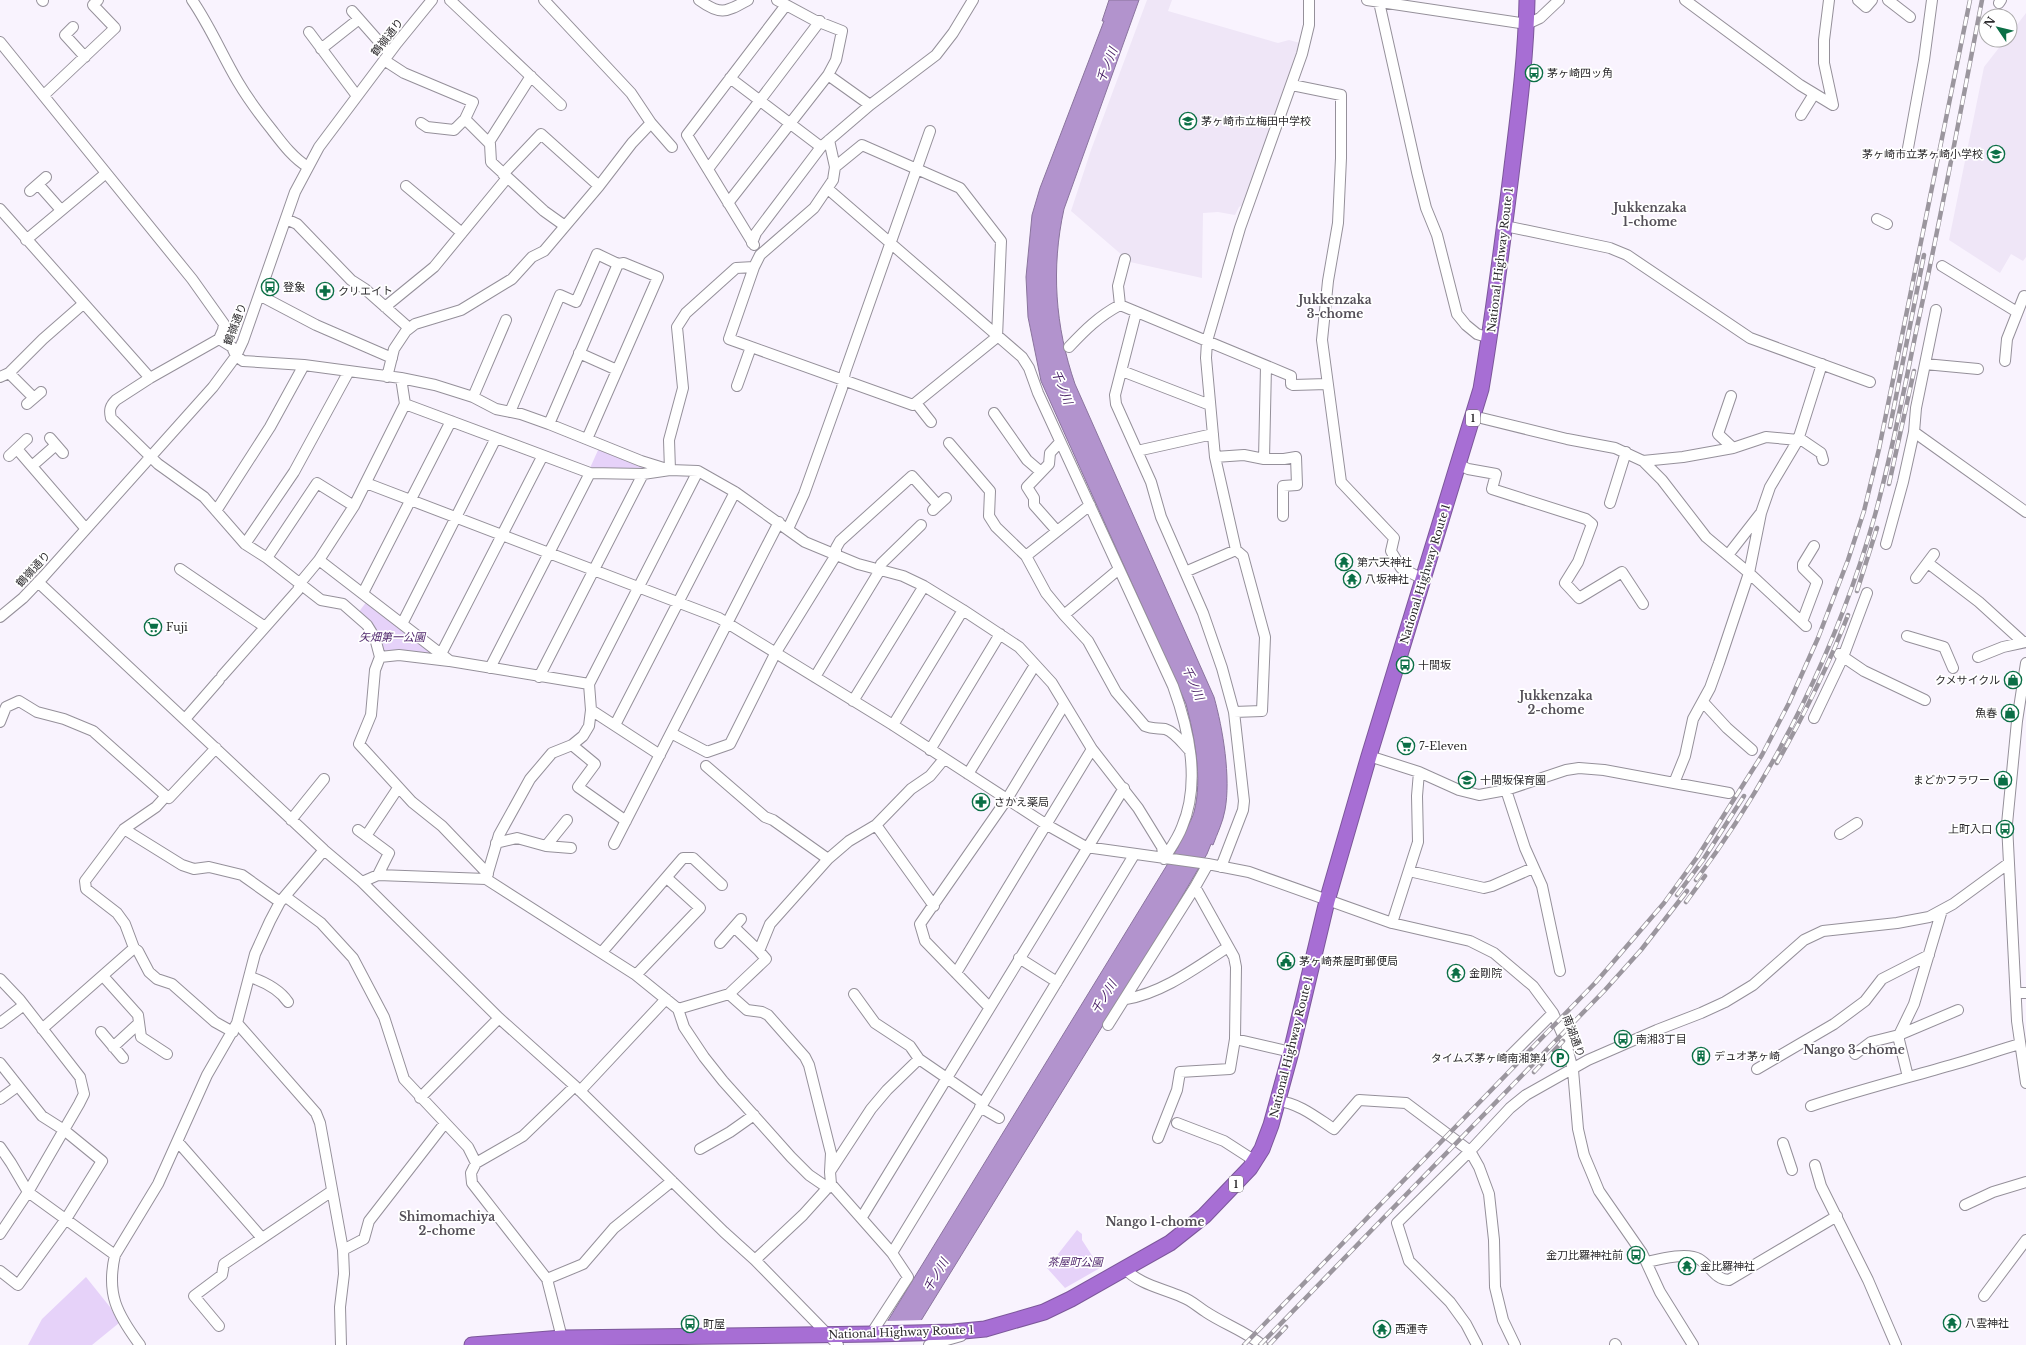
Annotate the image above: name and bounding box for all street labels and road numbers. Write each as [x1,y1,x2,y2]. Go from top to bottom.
street label: 鶴嶺通り [368,15,406,59]
street label: National Highway Route 1 [1484,187,1516,333]
street label: 鶴嶺通り [221,301,249,347]
road number: 1 [1466,410,1480,426]
street label: National Highway Route 1 [1397,502,1453,646]
street label: 鶴嶺通り [13,548,53,590]
street label: National Highway Route 1 [1267,975,1315,1119]
street label: 南湖通り [1560,1013,1588,1059]
road number: 1 [1229,1176,1243,1192]
street label: National Highway Route 1 [828,1322,974,1342]

